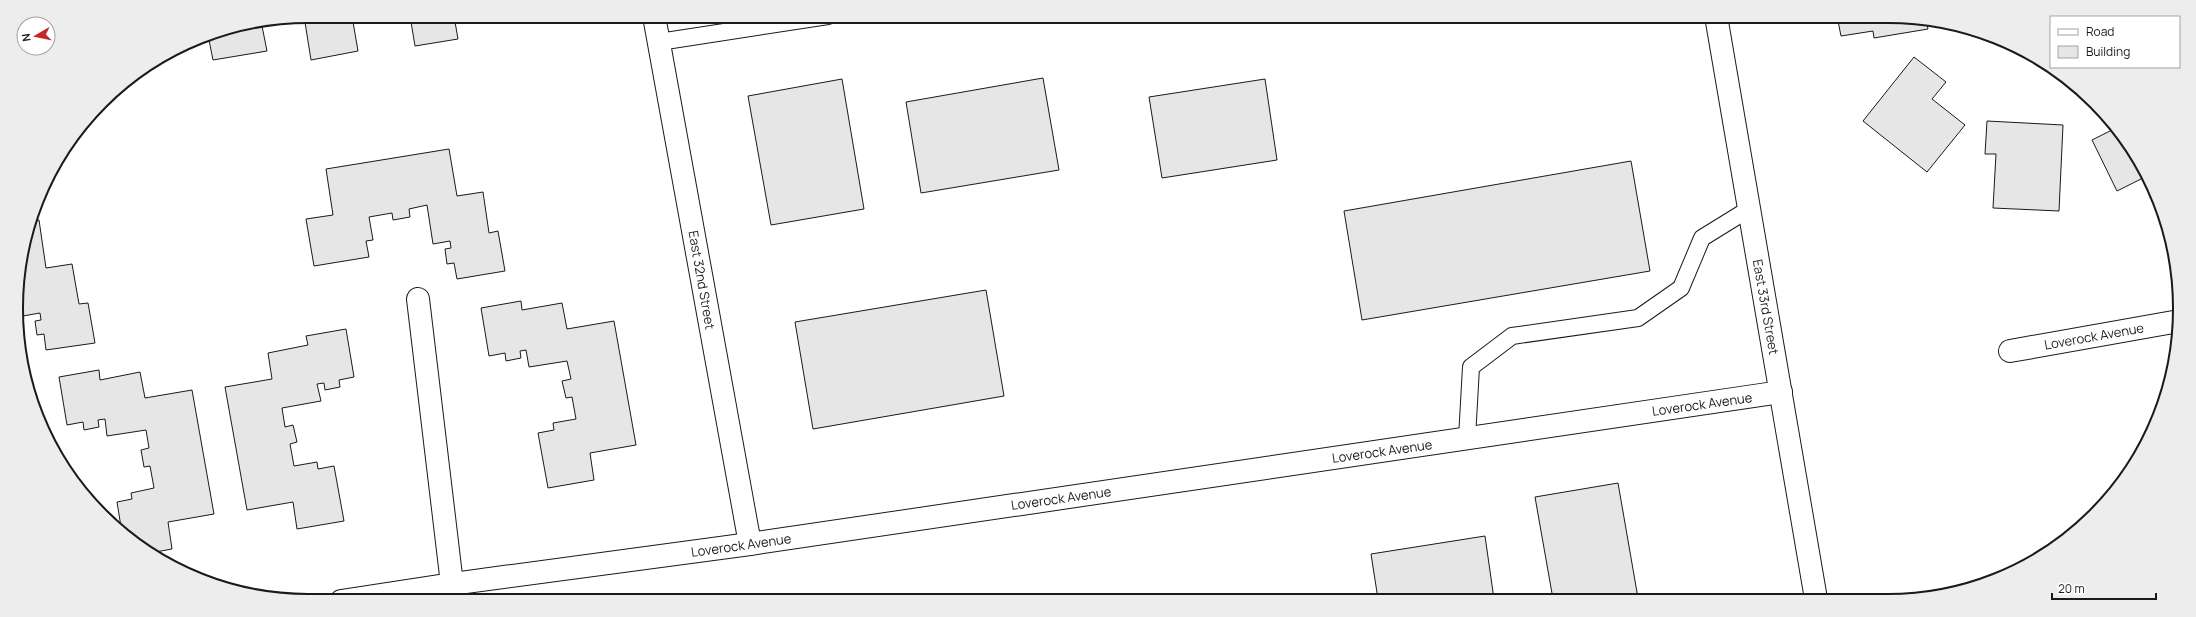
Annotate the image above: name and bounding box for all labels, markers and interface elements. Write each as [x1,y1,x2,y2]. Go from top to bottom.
north arrow [16,16,56,56]
legend [2050,16,2180,68]
text: Road [2086,23,2114,40]
text: N [18,32,34,43]
text: Building [2086,43,2130,60]
street label: East 32nd Street [684,229,720,331]
street label: East 33rd Street [1749,258,1783,356]
street label: Loverock Avenue [2043,318,2146,354]
street label: Loverock Avenue [1651,388,1754,420]
street label: Loverock Avenue [1331,435,1434,467]
street label: Loverock Avenue [1010,482,1113,514]
street label: Loverock Avenue [690,529,793,561]
scale bar [2052,575,2156,601]
text: 20 m [2058,580,2085,597]

